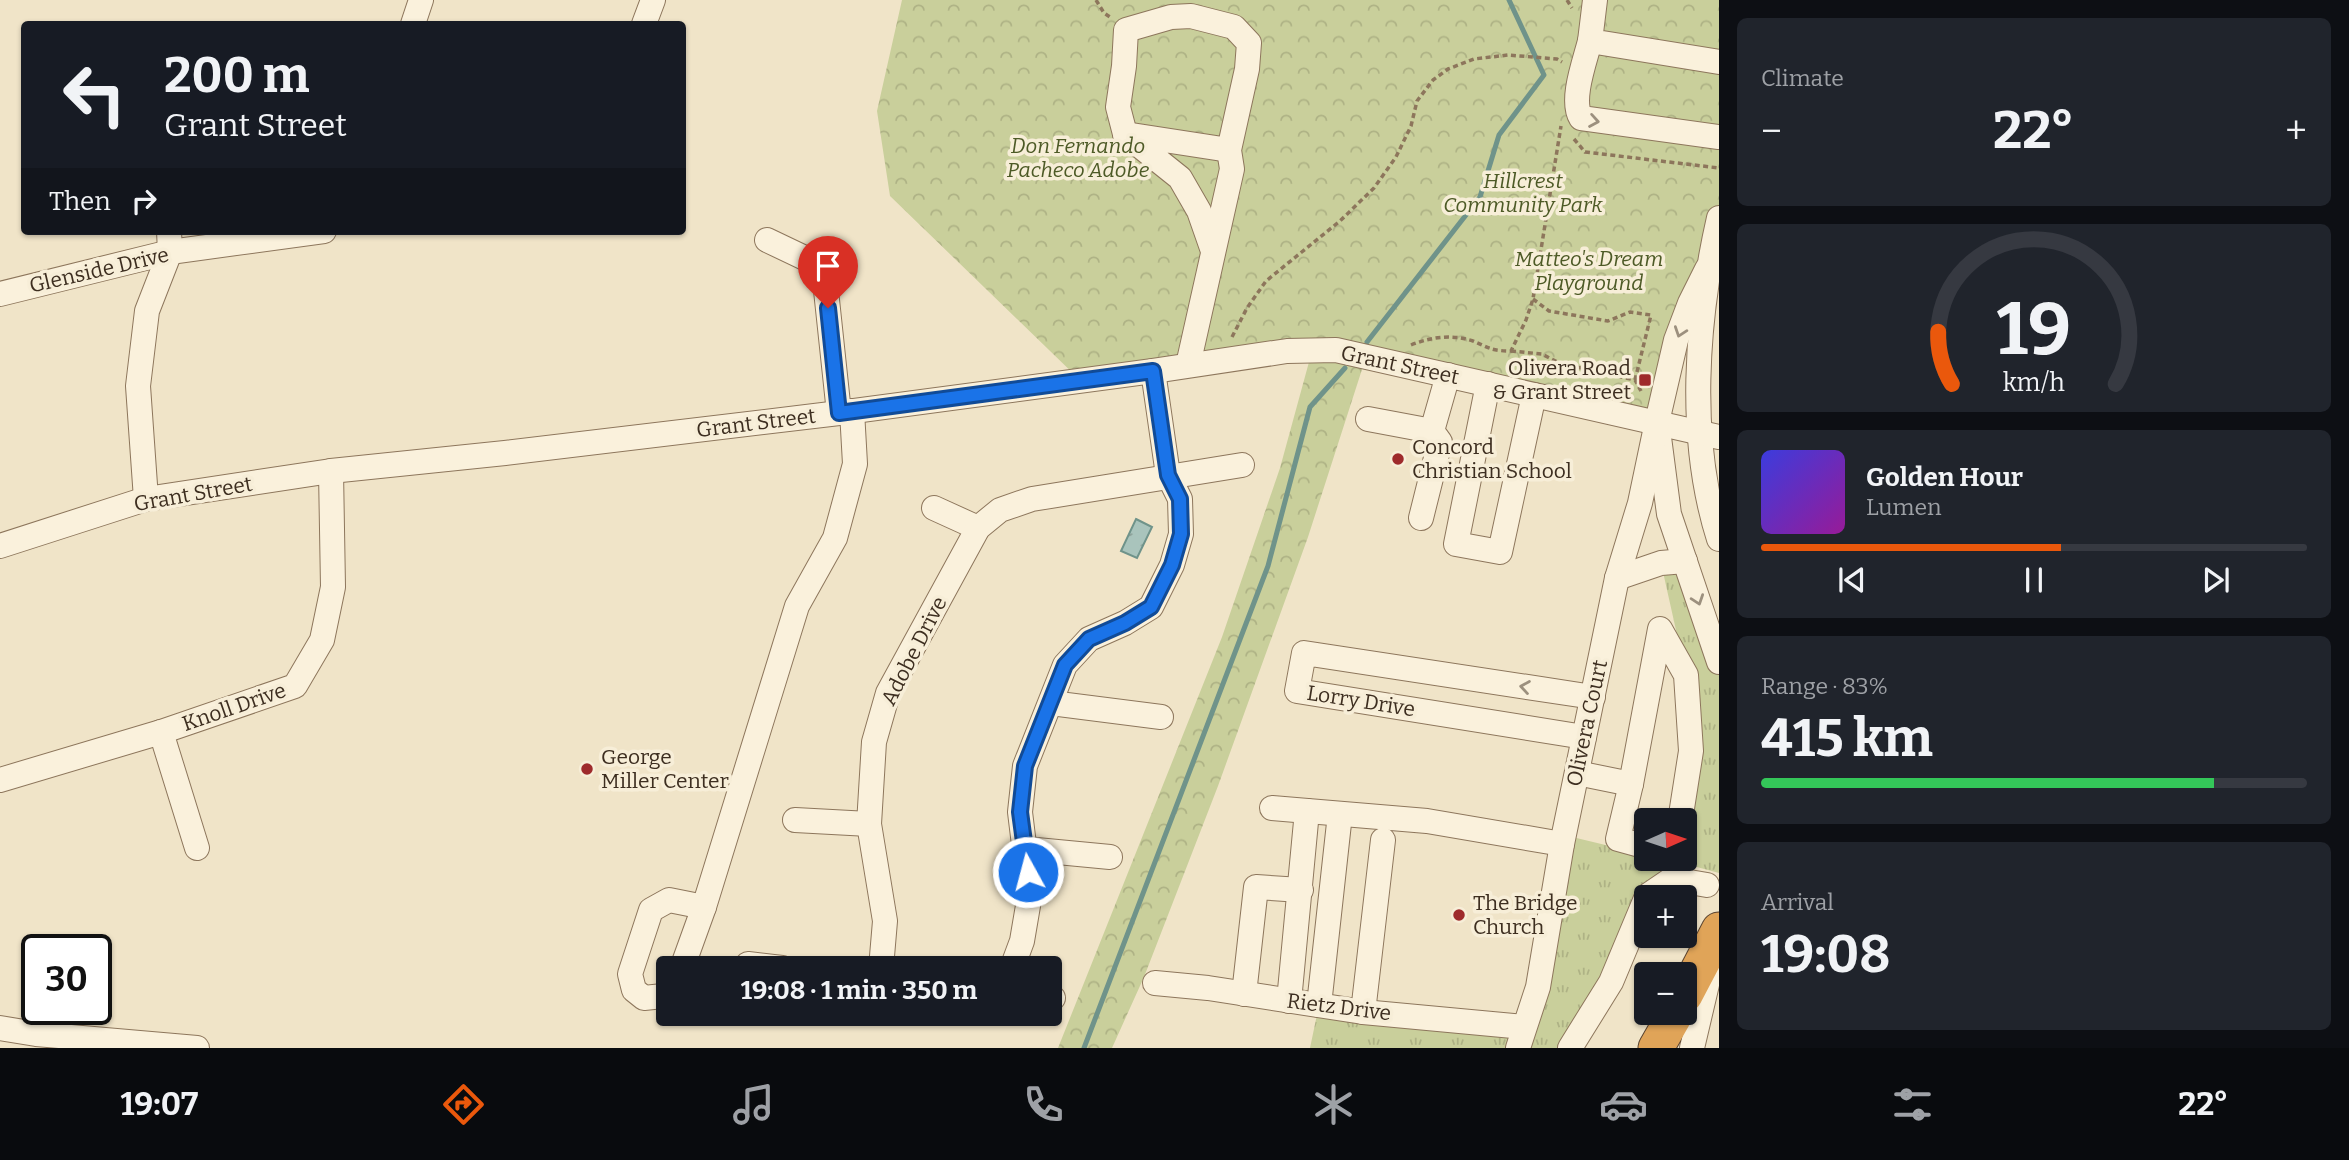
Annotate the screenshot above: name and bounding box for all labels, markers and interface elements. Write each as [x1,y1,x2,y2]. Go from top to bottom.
text: 200 m [164,46,309,105]
icon: left [49,49,140,140]
text: Climate [1761,64,1844,92]
text: 22° [1993,99,2074,162]
text: Grant Street [164,106,347,144]
text: − [1761,108,1782,154]
text: + [2285,108,2307,154]
one-way arrow [1588,113,1600,128]
park label: Don Fernando Pacheco Adobe [1007,133,1150,183]
park label: Hillcrest Community Park [1443,168,1603,218]
icon: right [125,182,163,220]
text: Then [49,186,111,217]
pin [798,236,858,308]
street label: Glenside Drive [27,241,171,299]
park label: Matteo's Dream Playground [1515,246,1663,296]
icon: arrive [809,247,847,285]
text: 19 [1997,286,2071,373]
one-way arrow [1674,325,1688,337]
street label: Grant Street [1339,340,1462,390]
place label: Olivera Road & Grant Street [1492,355,1631,405]
text: km/h [2003,368,2065,398]
marker: Olivera Road & Grant Street [1637,372,1653,388]
street label: Grant Street [695,403,818,443]
place label: Concord Christian School [1412,434,1572,484]
marker: Concord Christian School [1390,451,1406,467]
text: Golden Hour [1866,462,2023,493]
street label: Grant Street [132,471,255,517]
text: Lumen [1866,493,1942,521]
icon: previous [1833,561,1871,599]
icon: pause [2015,561,2053,599]
icon: next [2197,561,2235,599]
street label: Adobe Drive [875,592,953,710]
one-way arrow [1690,593,1704,605]
street label: Olivera Court [1561,657,1613,789]
text: Range · 83% [1761,672,1888,700]
street label: Knoll Drive [179,677,289,737]
street label: Lorry Drive [1305,680,1417,722]
one-way arrow [1519,680,1531,695]
text: 415 km [1761,707,1933,770]
place label: George Miller Center [601,744,729,794]
marker: George Miller Center [579,761,595,777]
north arrow [1634,808,1698,872]
map controls [1634,808,1697,1025]
position arrow [991,835,1065,909]
button: + [1634,885,1697,948]
text: Arrival [1761,888,1834,916]
place label: The Bridge Church [1473,890,1578,940]
marker: The Bridge Church [1451,907,1467,923]
text: 19:08 [1761,923,1891,986]
speed limit sign: 30 [21,934,112,1025]
button: − [1634,962,1697,1025]
text: 19:08 · 1 min · 350 m [741,975,977,1006]
street label: Rietz Drive [1285,988,1393,1026]
icon: directions [439,1080,488,1129]
icon: music [729,1080,778,1129]
icon: phone [1019,1080,1068,1129]
icon: climate [1309,1080,1358,1129]
icon: car [1599,1080,1648,1129]
icon: filters [1888,1080,1937,1129]
text: 19:07 [120,1085,198,1123]
text: 22° [2178,1085,2228,1123]

